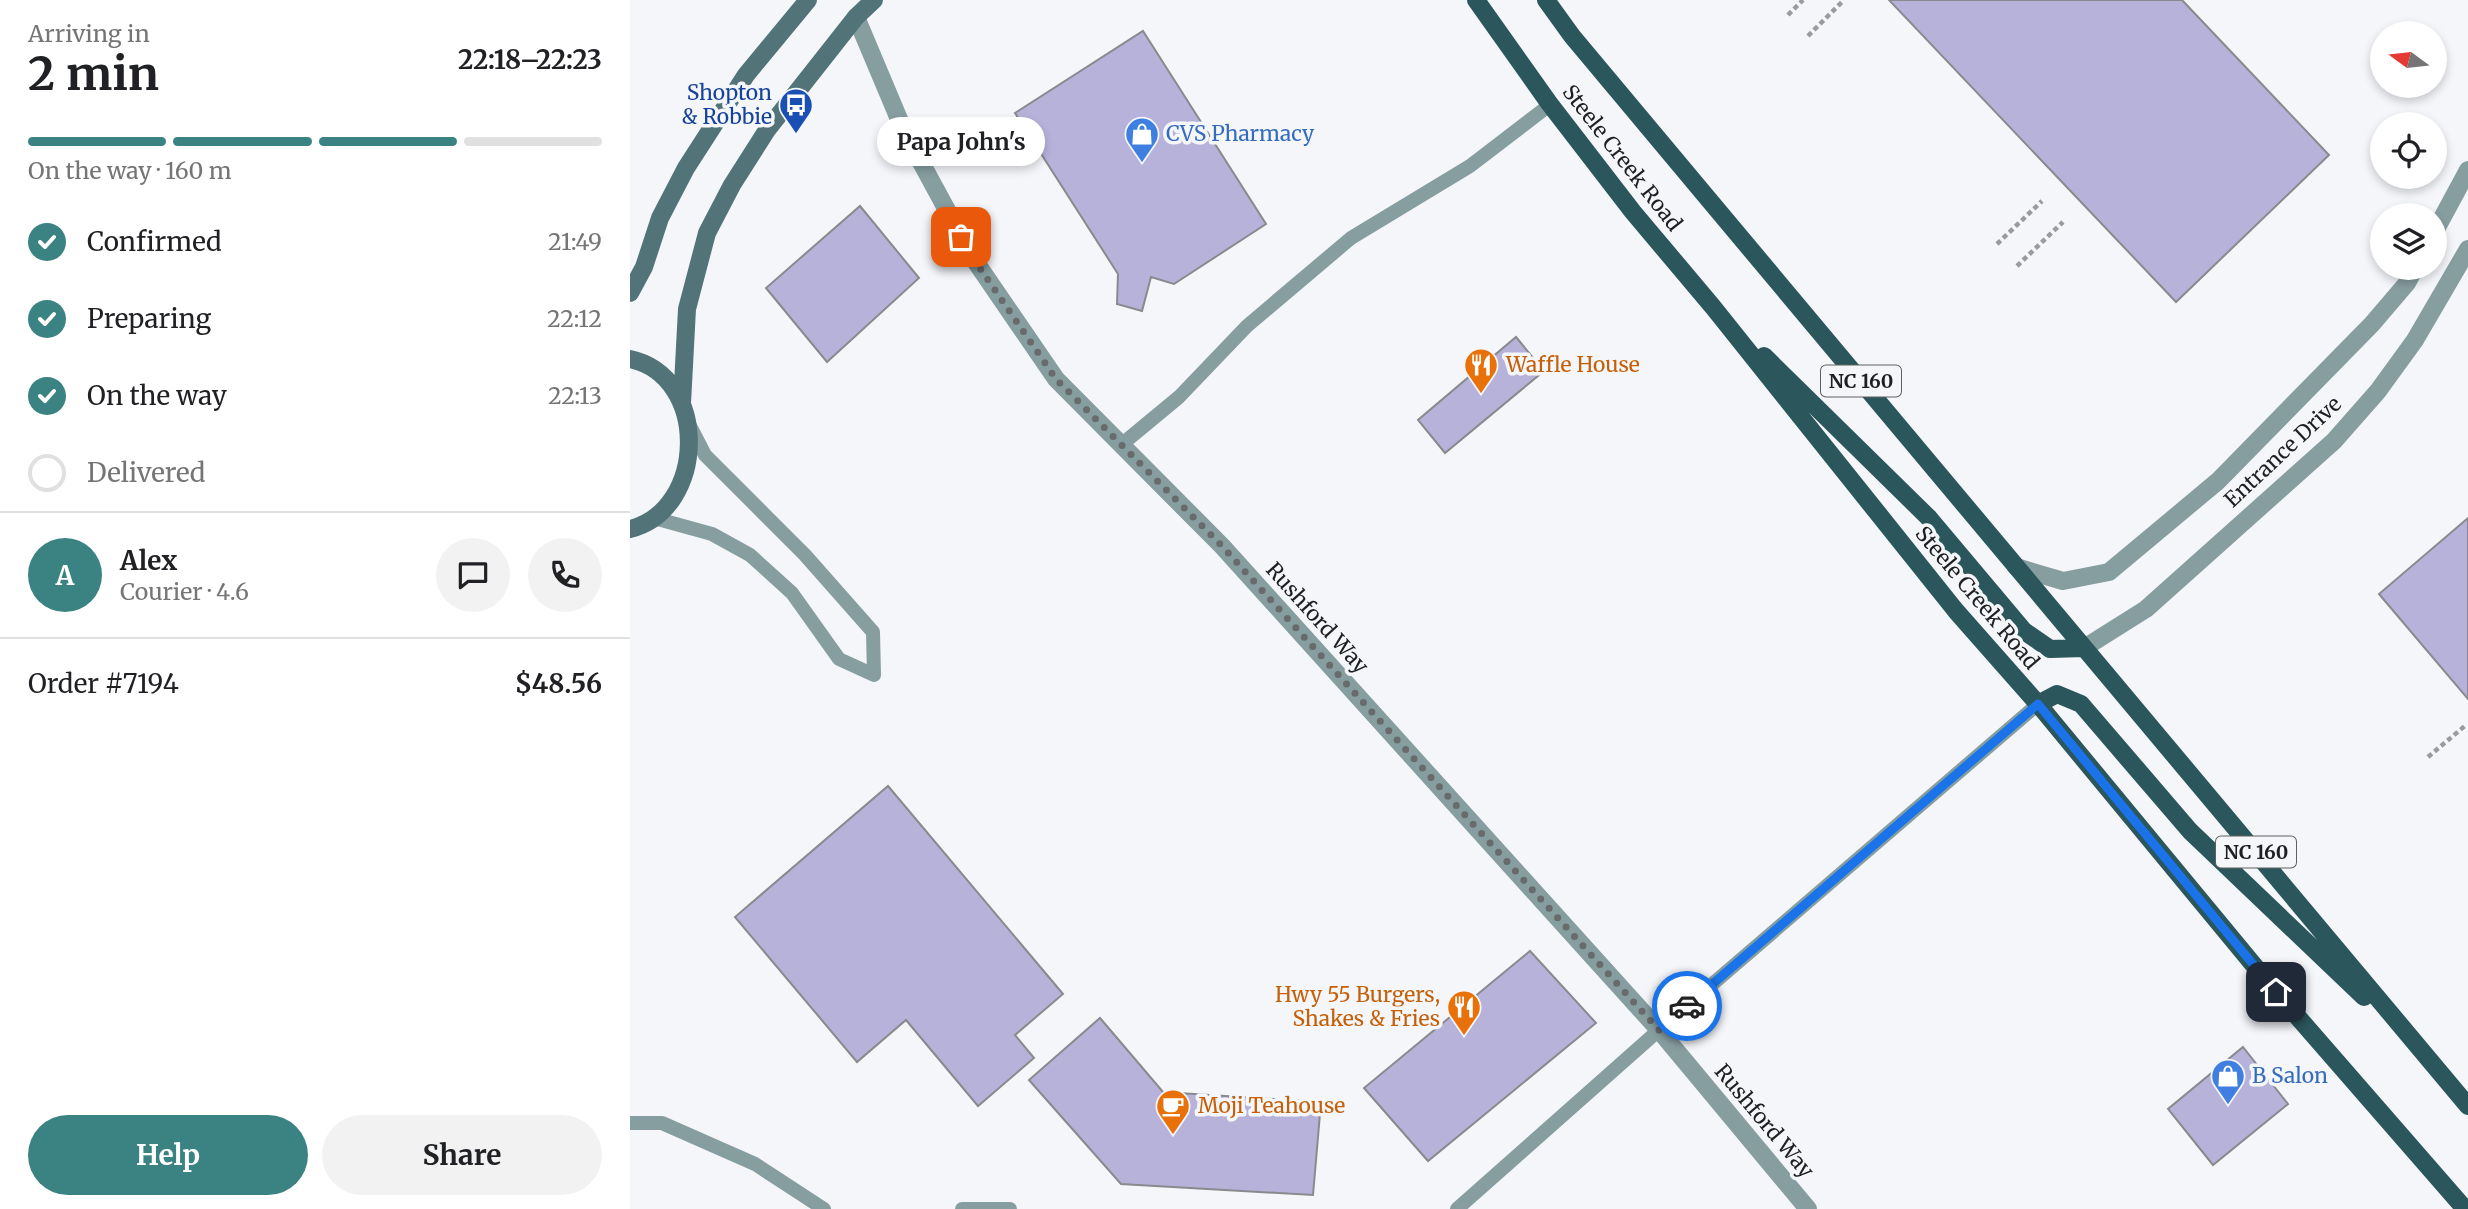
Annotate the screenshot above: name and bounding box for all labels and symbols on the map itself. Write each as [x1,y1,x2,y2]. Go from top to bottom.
north arrow [2370,21,2446,98]
place label: Shopton & Robbie [682,79,772,130]
street label: Steele Creek Road [1557,79,1688,237]
bus stop icon: Shopton & Robbie [777,86,815,135]
shop icon: CVS Pharmacy [1123,115,1161,164]
callout: Papa John's [877,118,1045,167]
place label: CVS Pharmacy [1166,120,1315,147]
pin [931,207,991,267]
restaurant icon: Waffle House [1462,346,1500,395]
place label: Waffle House [1505,351,1640,378]
road number: NC 160 [1821,366,1901,396]
street label: Entrance Drive [2218,390,2347,513]
street label: Steele Creek Road [1910,521,2045,675]
street label: Rushford Way [1260,556,1375,680]
road number: NC 160 [2216,836,2296,867]
pin [2246,962,2306,1022]
courier [1652,971,1722,1041]
place label: Hwy 55 Burgers, Shakes & Fries [1275,981,1440,1032]
restaurant icon: Hwy 55 Burgers, Shakes & Fries [1445,988,1483,1037]
shop icon: B Salon [2209,1057,2247,1106]
street label: Rushford Way [1709,1058,1820,1184]
place label: B Salon [2252,1062,2328,1089]
cafe icon: Moji Teahouse [1154,1087,1192,1136]
place label: Moji Teahouse [1198,1092,1345,1119]

